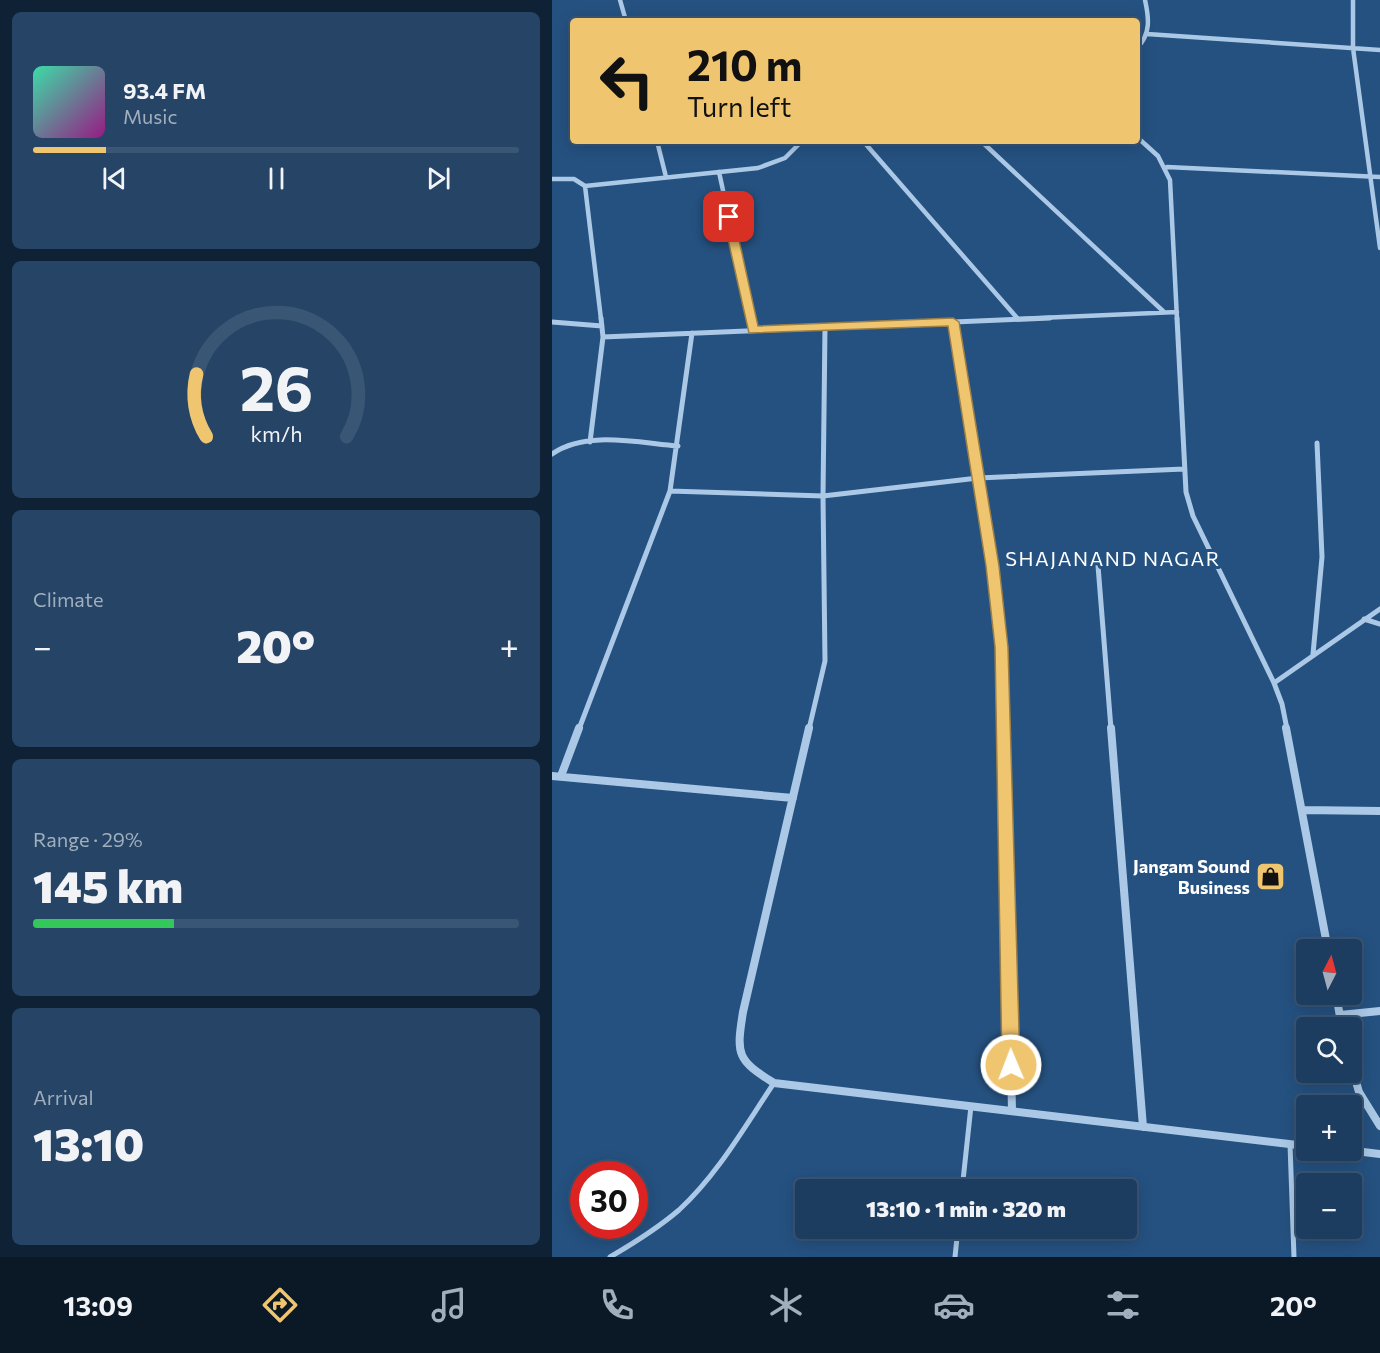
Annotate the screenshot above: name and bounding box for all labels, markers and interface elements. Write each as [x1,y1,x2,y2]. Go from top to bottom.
text: 210 m [687,38,802,90]
icon: left [588,42,666,120]
text: 93.4 FM [123,77,206,104]
text: Turn left [687,90,791,123]
text: Music [123,104,177,128]
icon: previous [98,162,131,195]
icon: pause [260,162,293,195]
icon: next [422,162,455,195]
pin [703,191,754,242]
icon: arrive [712,200,745,233]
text: 26 [239,348,313,424]
text: km/h [250,420,302,446]
district label: SHAJANAND NAGAR [1005,546,1221,570]
text: Climate [33,587,103,611]
text: 20° [236,617,315,672]
text: − [33,625,52,666]
text: + [500,625,519,666]
text: Range · 29% [33,827,143,851]
place label: Jangam Sound Business [1133,855,1250,898]
text: 145 km [33,857,183,912]
shop icon: Jangam Sound Business [1255,860,1287,892]
north arrow [1296,939,1362,1005]
map controls [1296,939,1362,1239]
button: search [1296,1017,1362,1083]
position arrow [979,1033,1043,1097]
text: Arrival [33,1085,94,1109]
button: + [1296,1095,1362,1161]
text: 13:10 [33,1115,144,1170]
speed limit sign: 30 [570,1161,648,1239]
button: − [1296,1173,1362,1239]
text: 13:10 · 1 min · 320 m [866,1195,1066,1222]
icon: directions [259,1284,301,1326]
icon: music [428,1284,470,1326]
icon: phone [596,1284,638,1326]
icon: climate [765,1284,807,1326]
icon: car [933,1284,975,1326]
icon: filters [1102,1284,1144,1326]
text: 13:09 [63,1289,133,1322]
text: 20° [1270,1289,1317,1322]

